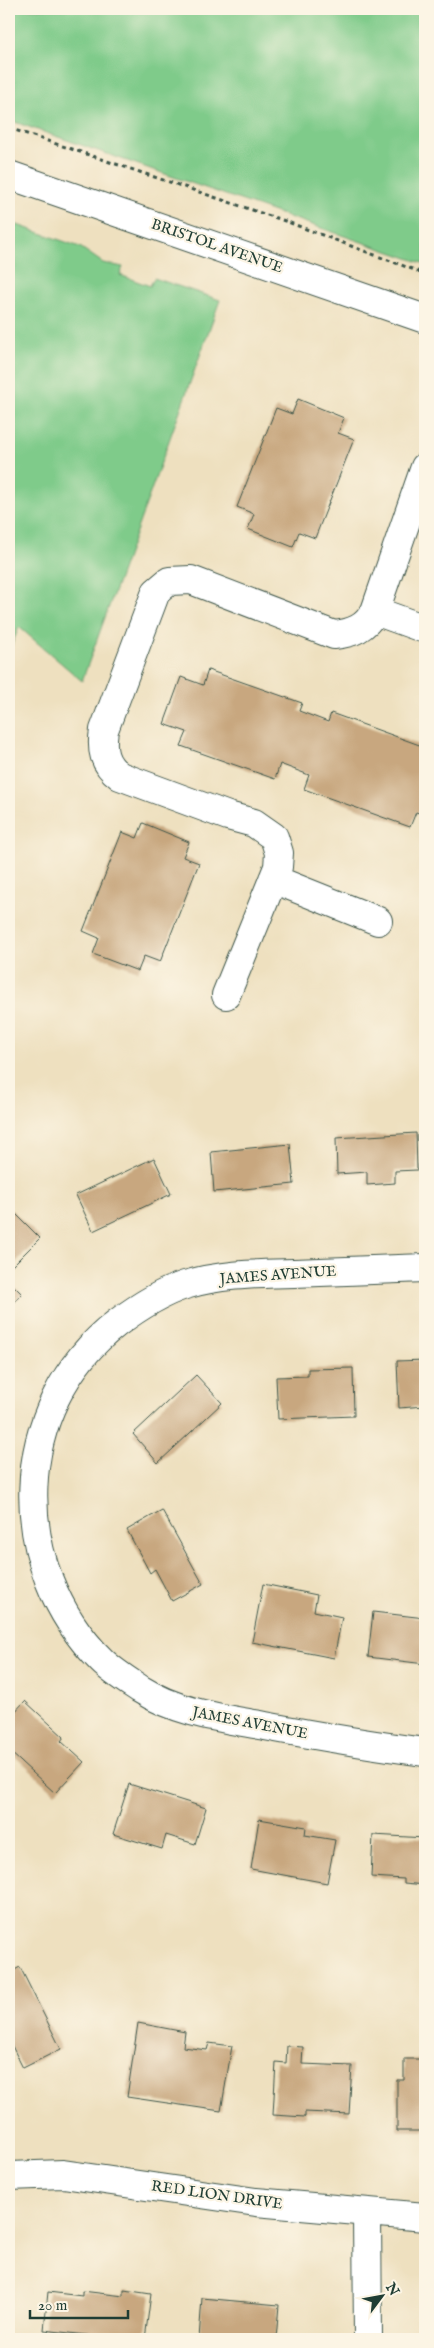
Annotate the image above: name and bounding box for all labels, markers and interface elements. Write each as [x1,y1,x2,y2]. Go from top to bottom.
street label: BRISTOL AVENUE [149,215,285,277]
street label: JAMES AVENUE [217,1261,337,1289]
street label: JAMES AVENUE [189,1702,309,1743]
street label: RED LION DRIVE [150,2176,284,2214]
north arrow [356,2270,406,2320]
text: N [381,2279,403,2300]
scale bar [30,2288,128,2320]
text: 20 m [38,2296,68,2315]

